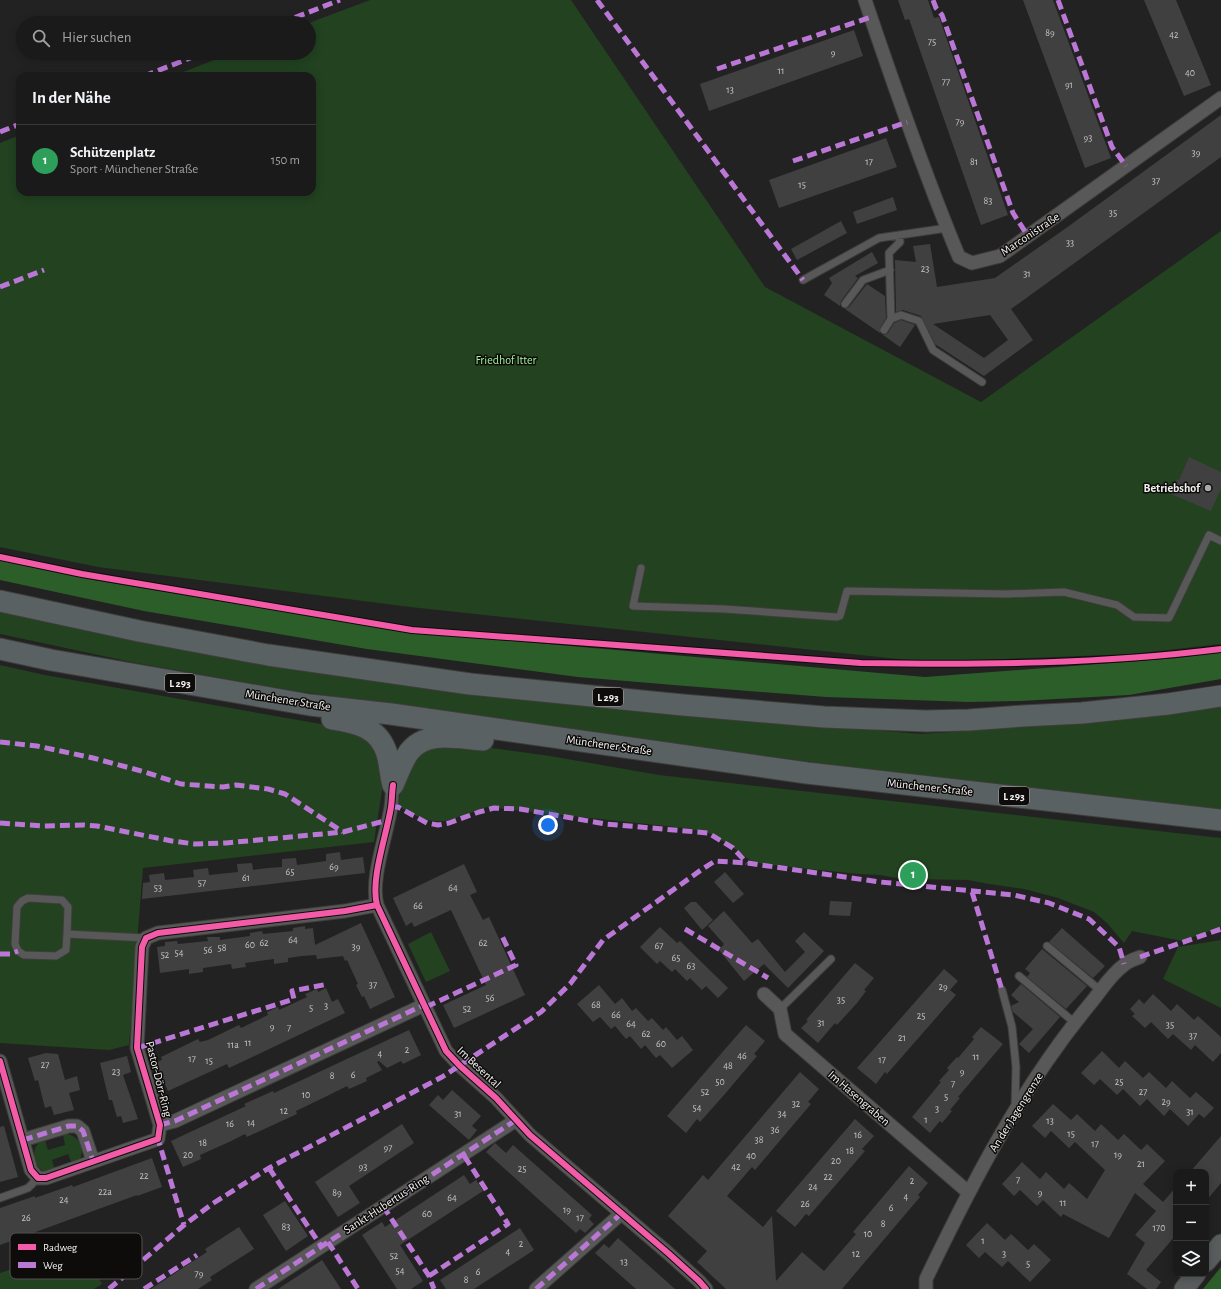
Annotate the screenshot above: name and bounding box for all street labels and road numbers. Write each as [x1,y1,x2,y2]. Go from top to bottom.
street label: Marconistraße [999,210,1061,258]
road number: L 293 [165,674,195,692]
street label: Münchener Straße [244,687,332,713]
road number: L 293 [593,688,623,706]
street label: Münchener Straße [565,733,653,757]
street label: Münchener Straße [886,777,974,797]
road number: L 293 [999,787,1029,805]
street label: Pastor-Dörr-Ring [144,1040,174,1118]
street label: Im Besental [455,1044,503,1090]
street label: Im Hasengraben [826,1068,892,1128]
street label: An der Jagengrenze [987,1070,1045,1154]
street label: Sankt-Hubertus-Ring [341,1172,431,1236]

